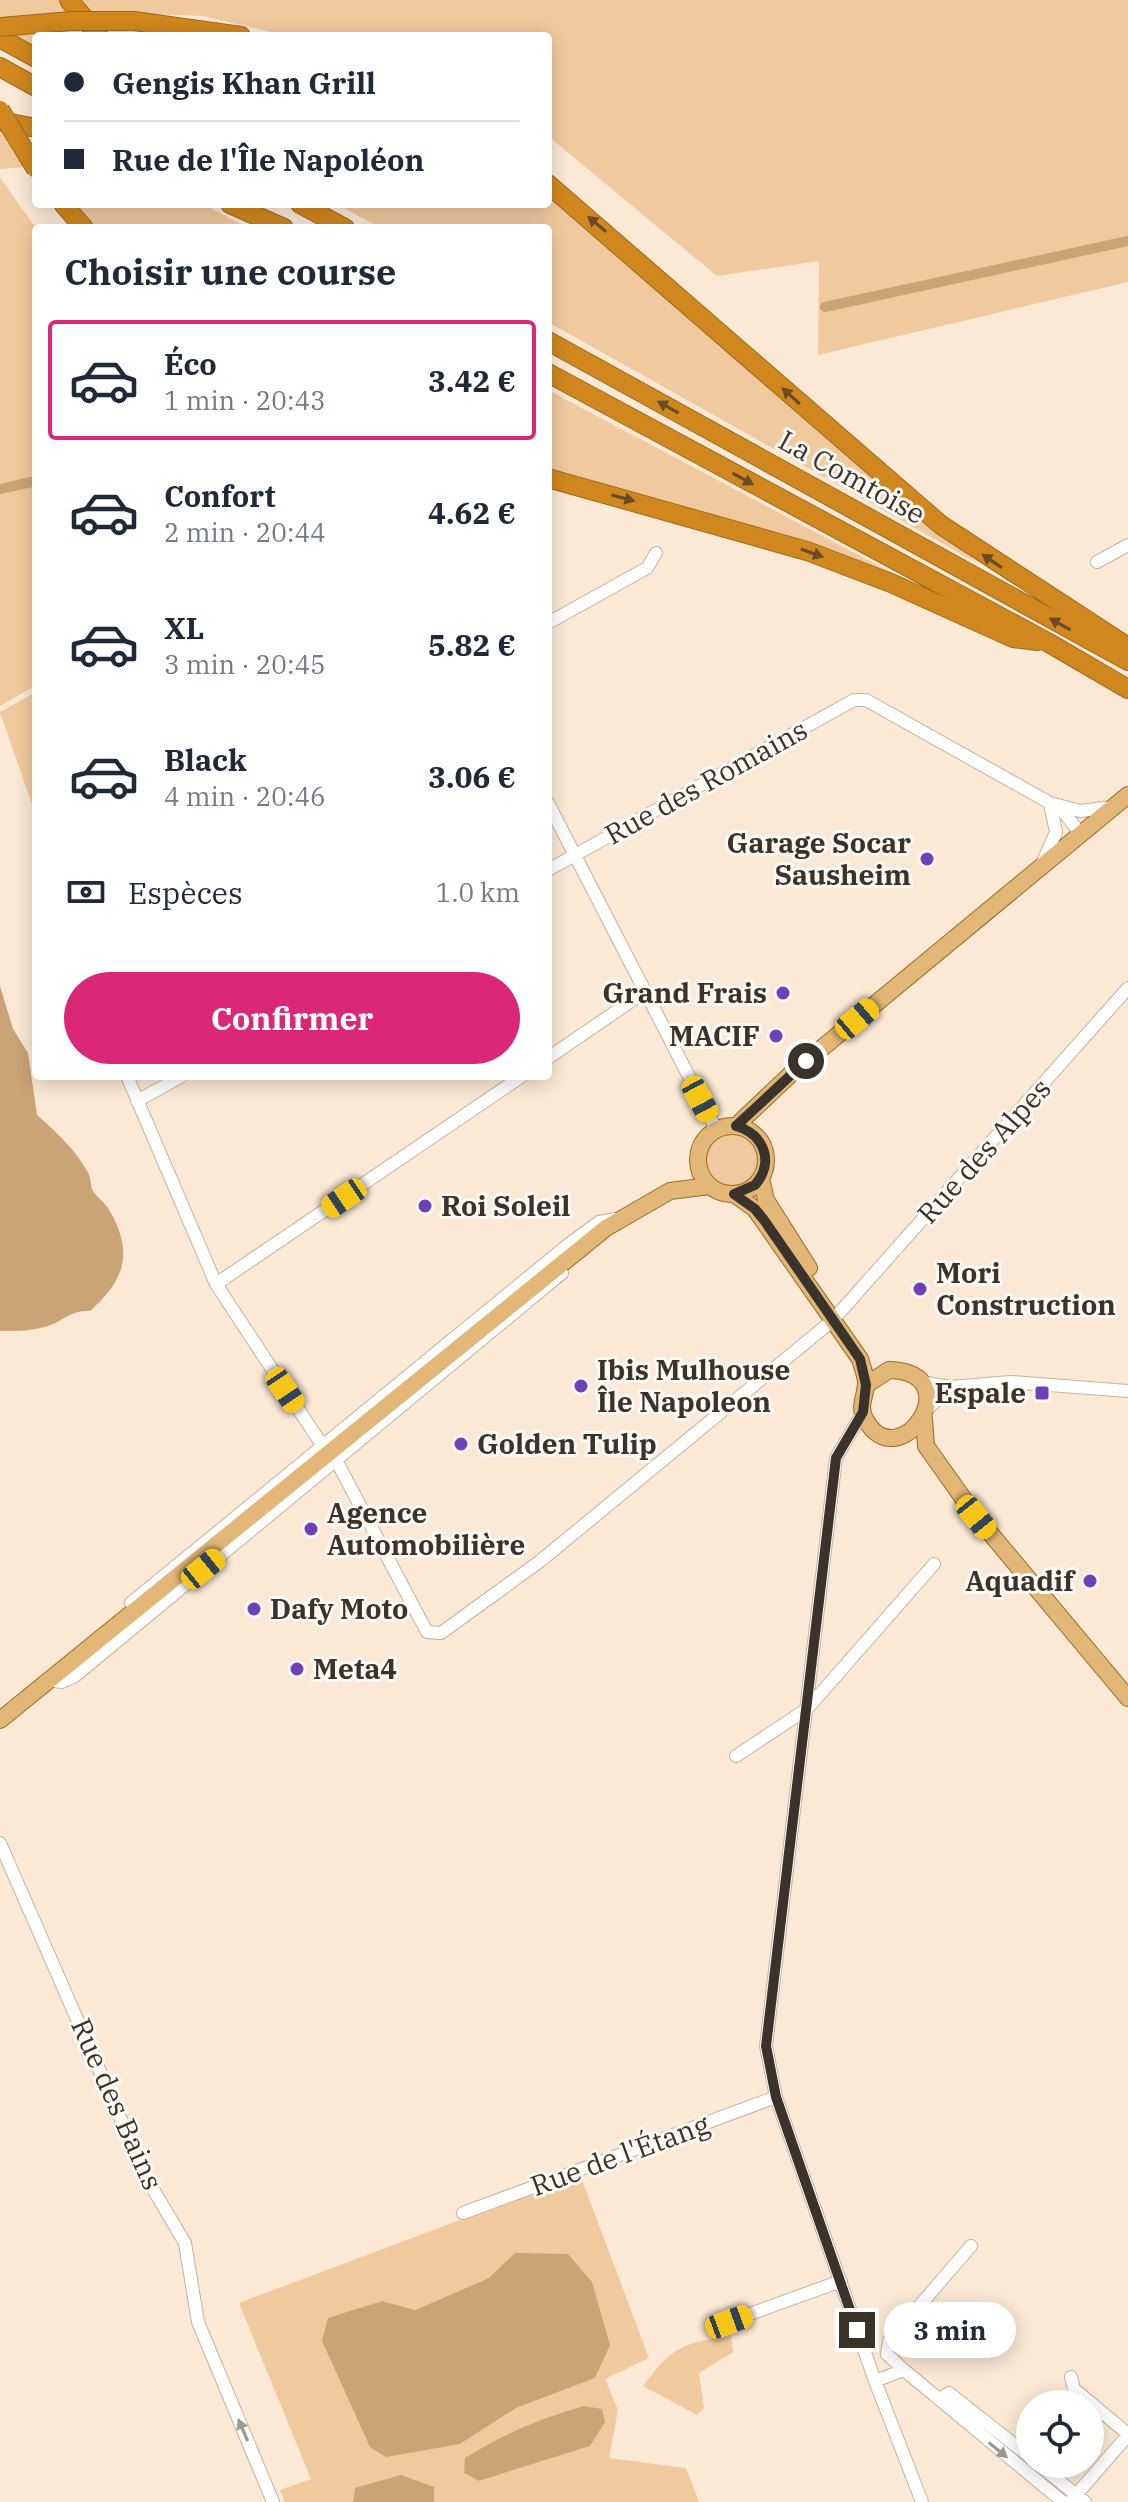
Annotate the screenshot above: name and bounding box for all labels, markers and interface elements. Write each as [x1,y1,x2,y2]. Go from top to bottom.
text: Gengis Khan Grill [112,63,376,102]
text: Rue de l'Île Napoléon [112,140,424,179]
one-way arrow [587,216,607,233]
text: Choisir une course [64,248,396,295]
icon: car [68,344,140,416]
text: Éco [164,344,217,383]
text: 3.42 € [428,361,516,400]
text: 1 min · 20:43 [164,383,326,417]
one-way arrow [782,388,801,406]
one-way arrow [657,400,679,414]
street label: La Comtoise [772,421,932,532]
one-way arrow [732,472,754,486]
icon: car [68,476,140,548]
text: Confort [164,476,276,515]
one-way arrow [611,492,636,504]
text: 4.62 € [428,493,516,532]
text: 2 min · 20:44 [164,515,326,549]
one-way arrow [800,547,824,560]
one-way arrow [982,554,1003,569]
icon: car [68,608,140,680]
text: XL [164,608,204,647]
one-way arrow [1048,617,1071,631]
text: 5.82 € [428,625,516,664]
text: 3 min · 20:45 [164,647,326,681]
street label: Rue des Romains [598,711,814,853]
icon: car [68,740,140,812]
text: Black [164,740,247,779]
text: 3.06 € [428,757,516,796]
text: 4 min · 20:46 [164,779,326,813]
place label: Garage Socar Sausheim [726,824,911,893]
marker: Garage Socar Sausheim [918,850,936,868]
icon: cash [64,870,108,914]
text: Espèces [128,873,243,912]
text: 1.0 km [436,875,520,909]
button: Confirmer [64,972,520,1064]
place label: Grand Frais [602,974,767,1011]
marker: Grand Frais [774,984,792,1002]
car [831,994,883,1044]
place label: MACIF [669,1017,760,1054]
marker: MACIF [767,1027,785,1045]
route start [788,1043,824,1079]
street label: Rue des Alpes [909,1070,1059,1231]
car [678,1072,722,1126]
car [317,1175,371,1221]
place label: Roi Soleil [441,1187,570,1224]
marker: Roi Soleil [416,1197,434,1215]
place label: Mori Construction [936,1254,1116,1323]
marker: Mori Construction [911,1280,929,1298]
place label: Ibis Mulhouse Île Napoleon [597,1351,790,1420]
car [262,1363,308,1417]
place label: Espale [934,1374,1026,1411]
marker: Ibis Mulhouse Île Napoleon [572,1377,590,1395]
marker: Espale [1033,1384,1051,1402]
place label: Golden Tulip [477,1425,657,1462]
marker: Golden Tulip [452,1435,470,1453]
car [952,1491,1000,1543]
place label: Agence Automobilière [327,1494,525,1563]
marker: Agence Automobilière [302,1520,320,1538]
car [177,1545,229,1593]
place label: Aquadif [965,1562,1076,1599]
marker: Aquadif [1081,1572,1099,1590]
place label: Dafy Moto [270,1590,408,1627]
marker: Dafy Moto [245,1600,263,1618]
place label: Meta4 [313,1650,397,1687]
marker: Meta4 [288,1660,306,1678]
street label: Rue des Bains [63,2012,172,2195]
street label: Rue de l'Étang [525,2105,714,2204]
callout: 3 min [885,2302,1017,2358]
car [702,2303,756,2341]
route end [839,2312,875,2348]
text: 3 min [914,2313,986,2347]
map controls [1016,2390,1104,2478]
button: locate [1016,2390,1104,2478]
one-way arrow [236,2418,249,2442]
one-way arrow [988,2441,1008,2458]

